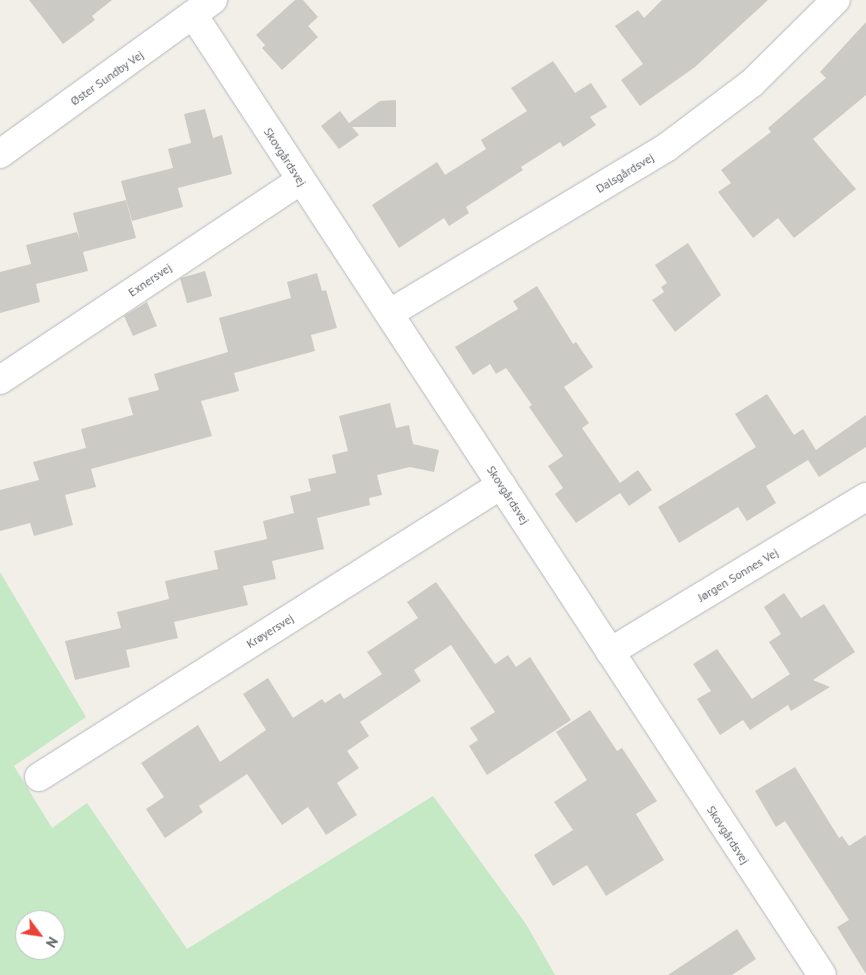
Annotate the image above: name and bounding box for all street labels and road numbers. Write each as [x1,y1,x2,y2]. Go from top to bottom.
street label: Øster Sundby Vej [67,47,147,109]
street label: Skovgårdsvej [261,125,309,189]
street label: Dalsgårdsvej [593,150,657,196]
street label: Exnersvej [126,260,174,300]
street label: Skovgårdsvej [484,463,532,527]
street label: Jørgen Sonnes Vej [695,545,781,605]
street label: Krøyersvej [244,611,296,651]
street label: Skovgårdsvej [704,803,752,867]

